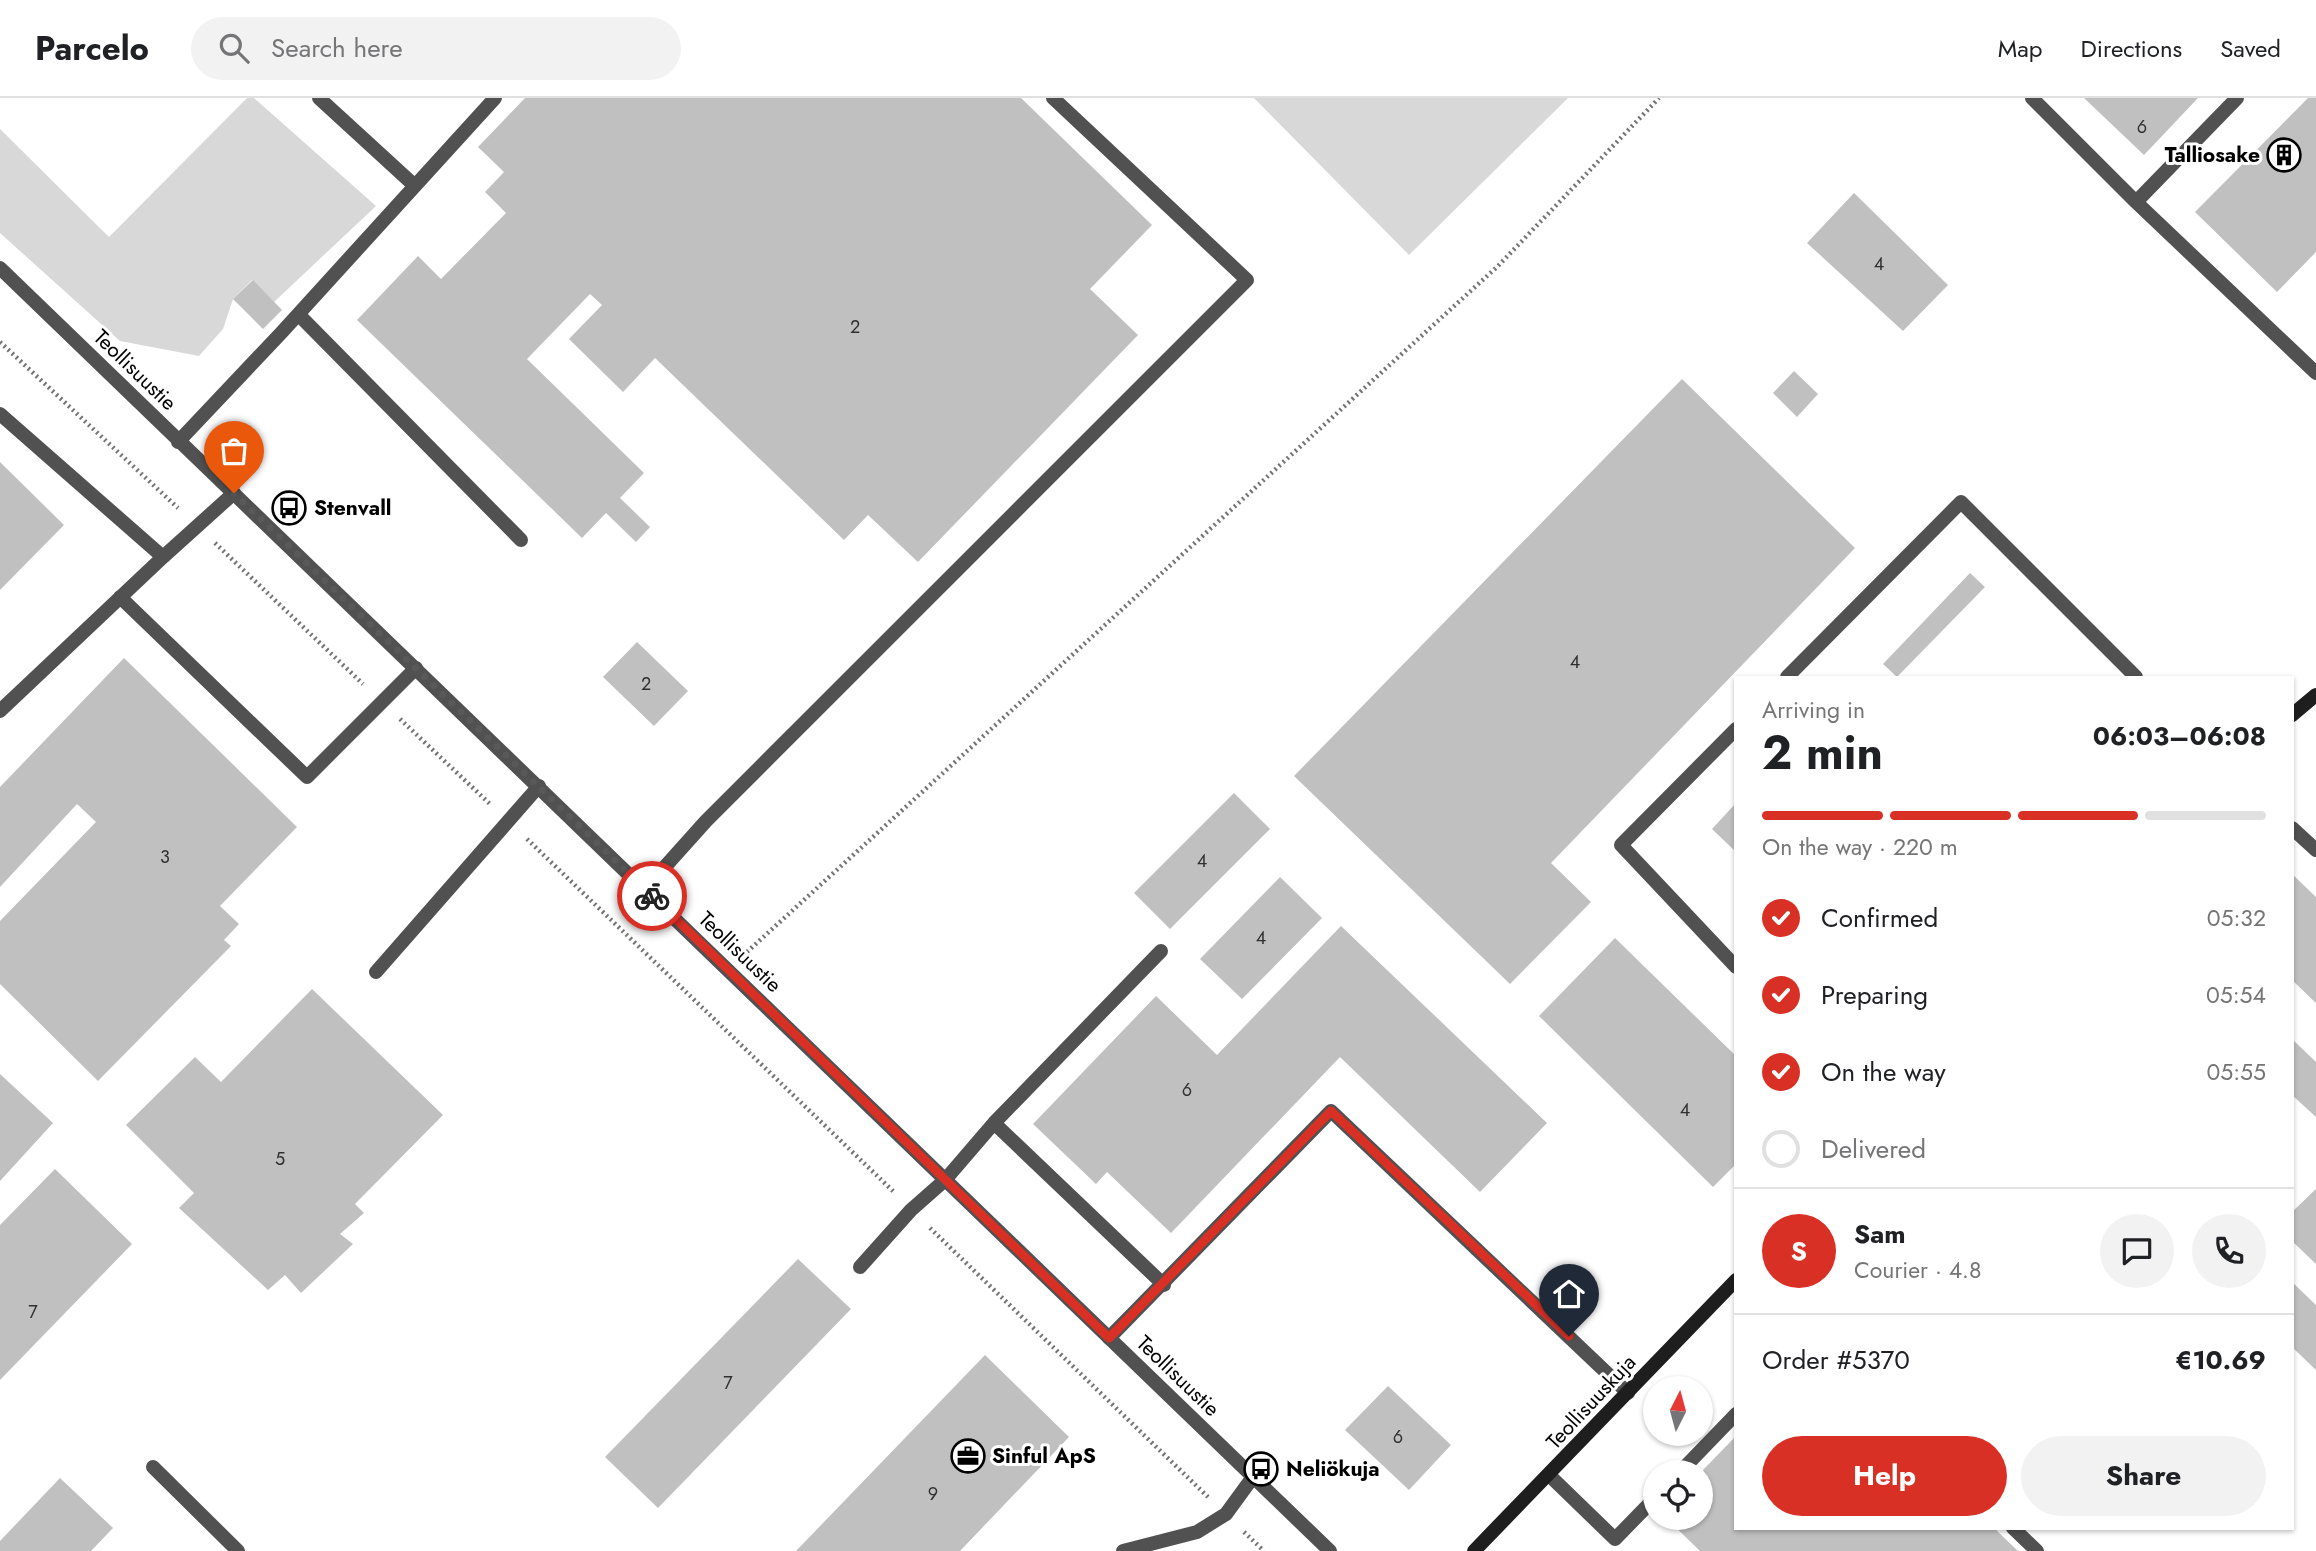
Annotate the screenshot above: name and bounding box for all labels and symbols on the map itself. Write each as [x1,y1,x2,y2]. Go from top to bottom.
house number: 6 [2137,114,2147,140]
building icon: Talliosake [2265,136,2303,174]
place label: Talliosake [2165,140,2260,170]
house number: 4 [1874,251,1884,277]
house number: 2 [850,314,860,340]
street label: Teollisuustie [87,323,183,418]
pin [204,421,264,493]
bus stop icon: Stenvall [270,489,308,527]
place label: Stenvall [314,493,392,523]
house number: 4 [1570,649,1580,675]
house number: 2 [641,671,651,697]
house number: 3 [160,844,170,870]
house number: 4 [1197,848,1207,874]
courier [617,861,687,931]
street label: Teollisuustie [692,905,788,1000]
house number: 4 [1256,925,1266,951]
house number: 6 [1182,1077,1192,1103]
house number: 4 [1680,1097,1690,1123]
house number: 5 [275,1146,285,1172]
pin [1539,1264,1599,1336]
house number: 7 [28,1299,38,1325]
street label: Teollisuustie [1130,1329,1226,1424]
street label: Teollisuuskuja [1539,1348,1643,1456]
house number: 7 [723,1370,733,1396]
north arrow [1643,1376,1713,1446]
house number: 6 [1393,1424,1403,1450]
office icon: Sinful ApS [949,1437,987,1475]
place label: Sinful ApS [992,1441,1096,1471]
bus stop icon: Neliökuja [1242,1450,1280,1488]
place label: Neliökuja [1286,1454,1380,1484]
house number: 9 [928,1481,938,1507]

